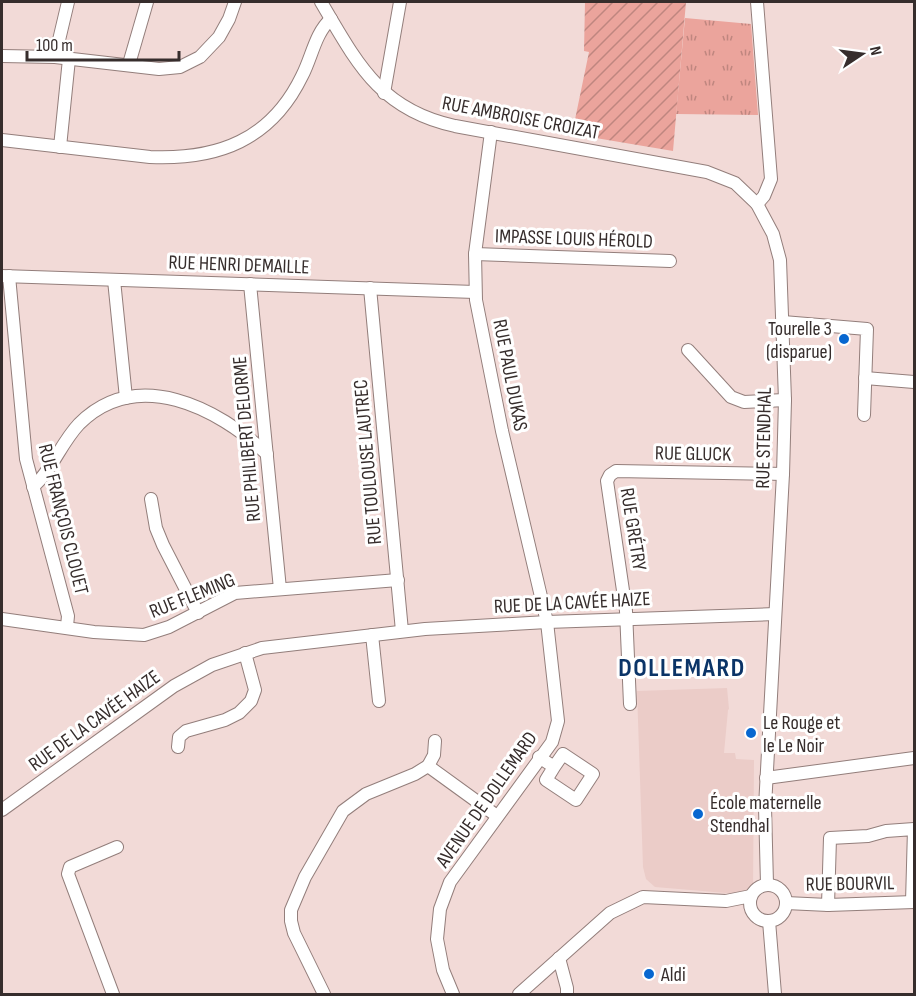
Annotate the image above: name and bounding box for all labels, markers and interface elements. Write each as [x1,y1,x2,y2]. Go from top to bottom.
scale bar [27,24,178,62]
north arrow [832,24,892,84]
text: 100 m [36,35,73,56]
text: N [865,45,885,57]
street label: RUE AMBROISE CROIZAT [440,91,601,145]
street label: IMPASSE LOUIS HÉROLD [495,224,653,254]
street label: RUE HENRI DEMAILLE [168,251,310,279]
street label: RUE PAUL DUKAS [487,317,533,433]
place label: Tourelle 3 (disparue) [766,317,832,364]
marker: Tourelle 3 (disparue) [837,332,851,346]
street label: RUE PHILIBERT DELORME [228,355,266,523]
street label: RUE TOULOUSE LAUTREC [349,378,387,546]
street label: RUE STENDHAL [751,387,777,489]
street label: RUE FRANÇOIS CLOUET [33,441,93,597]
street label: RUE GLUCK [655,441,731,467]
street label: RUE GRÉTRY [615,486,651,573]
street label: RUE FLEMING [146,568,239,624]
street label: RUE DE LA CAVÉE HAIZE [493,587,651,619]
district label: DOLLEMARD [618,653,746,684]
street label: RUE DE LA CAVÉE HAIZE [24,665,165,777]
place label: Le Rouge et le Le Noir [763,711,840,758]
marker: Le Rouge et le Le Noir [744,726,758,740]
street label: AVENUE DE DOLLEMARD [430,727,543,873]
place label: École maternelle Stendhal [710,791,822,838]
marker: École maternelle Stendhal [691,807,705,821]
street label: RUE BOURVIL [805,871,895,897]
place label: Aldi [660,963,686,987]
marker: Aldi [642,967,656,981]

